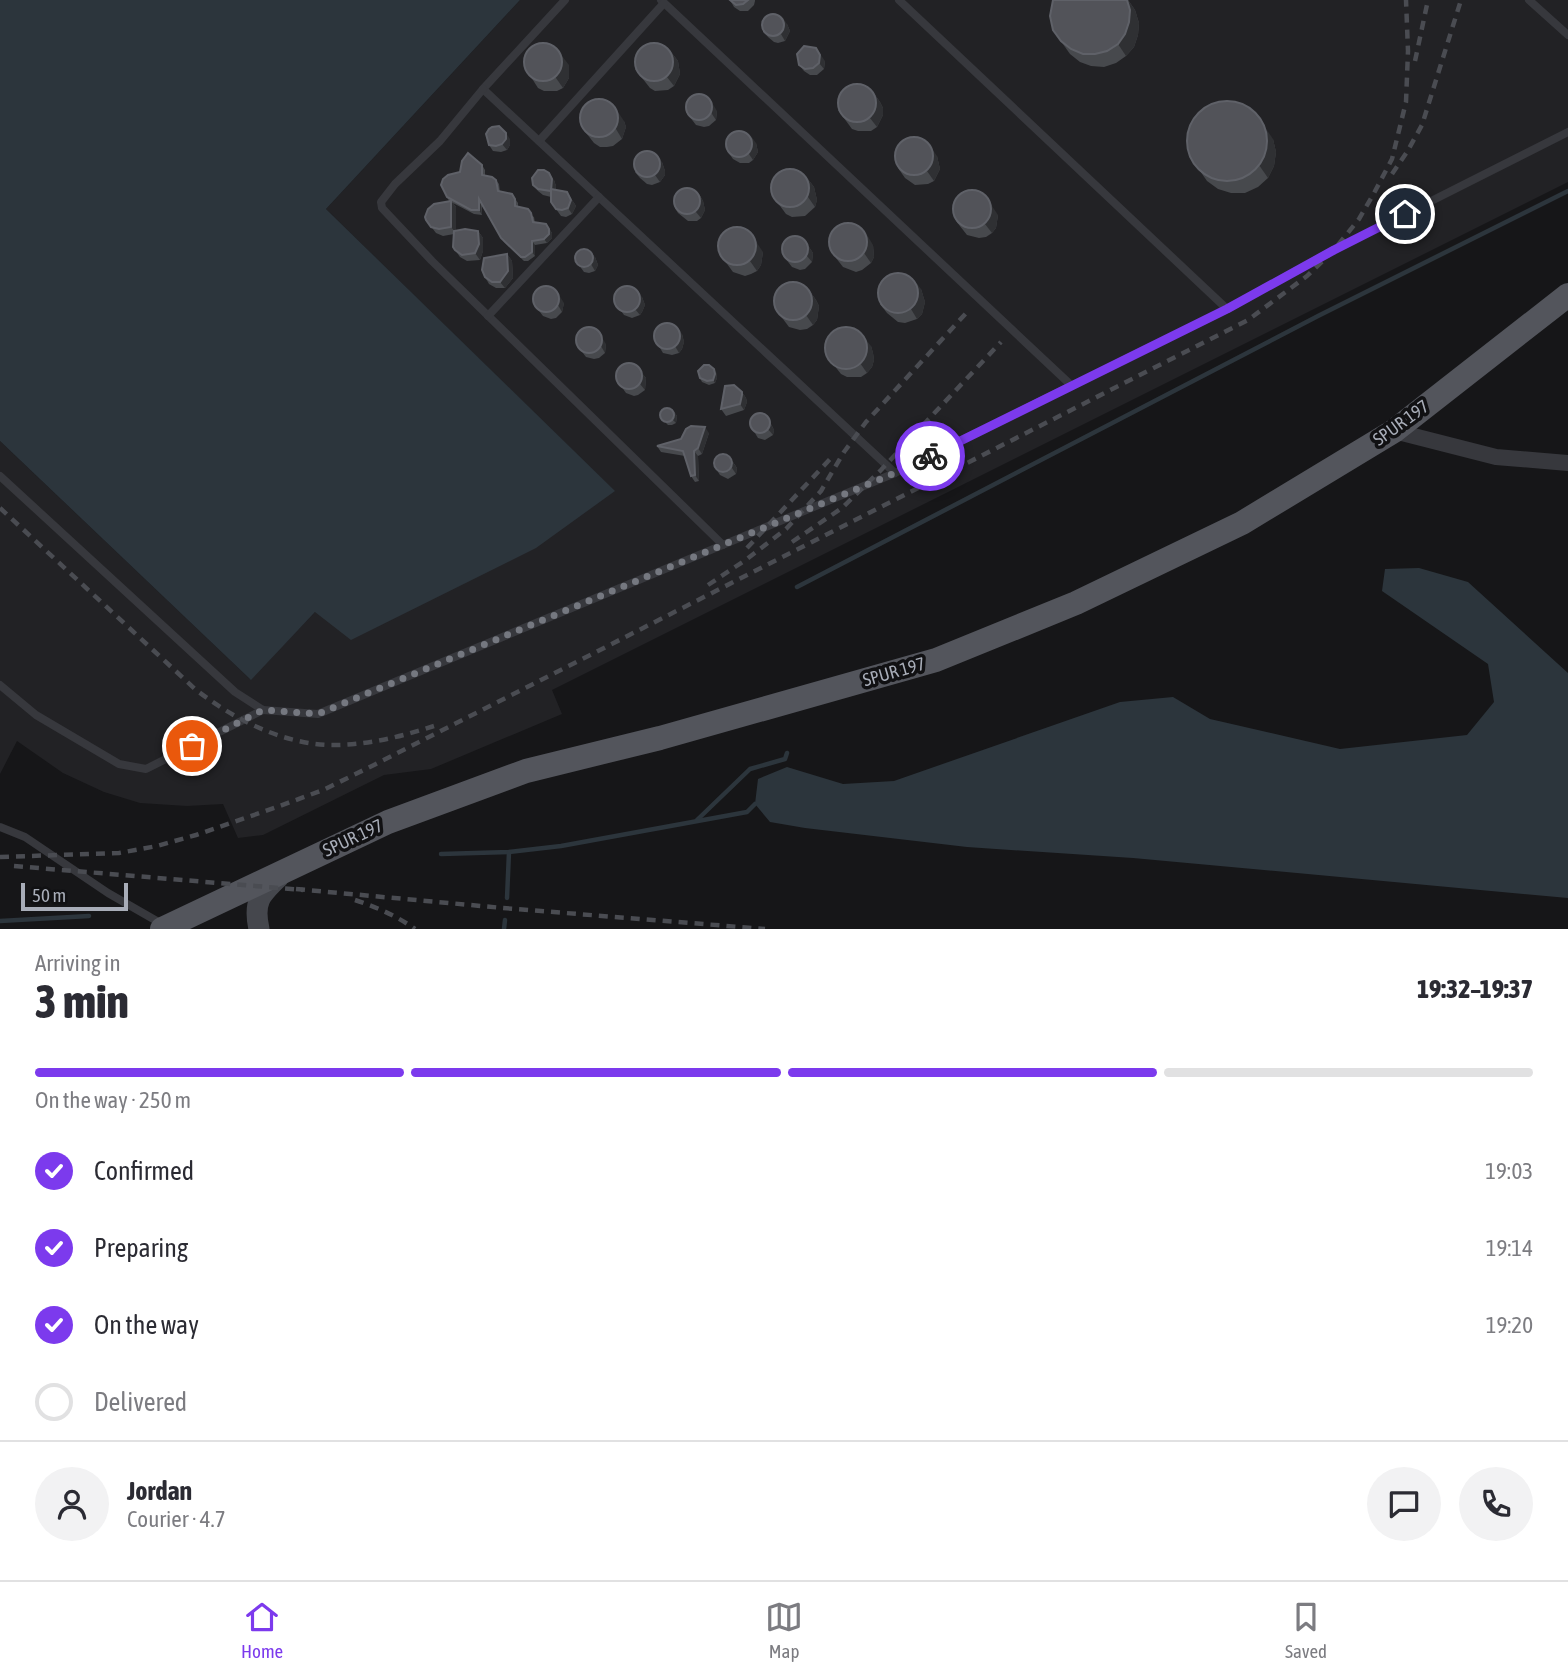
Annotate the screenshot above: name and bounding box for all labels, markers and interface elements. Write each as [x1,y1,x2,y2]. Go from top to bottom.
pin [1375,184,1435,244]
icon: home [1386,195,1424,233]
street label: SPUR 197 [1369,395,1433,450]
courier [895,421,965,491]
icon: bike [911,437,949,475]
street label: SPUR 197 [860,653,927,690]
pin [162,716,222,776]
icon: bag [173,727,211,765]
street label: SPUR 197 [319,815,386,861]
scale bar [21,880,128,912]
text: 50 m [32,884,66,906]
text: Arriving in [35,950,121,976]
text: 19:32–19:37 [1417,974,1533,1004]
text: 3 min [35,975,129,1028]
text: On the way · 250 m [35,1087,191,1113]
icon: check [35,1152,73,1190]
text: Confirmed [94,1156,194,1186]
text: 19:03 [1485,1158,1533,1184]
icon: check [35,1229,73,1267]
text: Preparing [94,1233,188,1263]
text: 19:14 [1486,1235,1533,1261]
icon: check [35,1306,73,1344]
text: On the way [94,1310,199,1340]
text: 19:20 [1486,1312,1533,1338]
text: Delivered [94,1387,187,1417]
button: person [35,1467,109,1541]
button: chat [1367,1467,1441,1541]
button: phone [1459,1467,1533,1541]
text: Jordan [127,1476,192,1506]
text: Courier · 4.7 [127,1506,226,1532]
tab: Home [241,1598,283,1662]
tab: Map [765,1598,803,1662]
tab: Saved [1285,1598,1327,1662]

